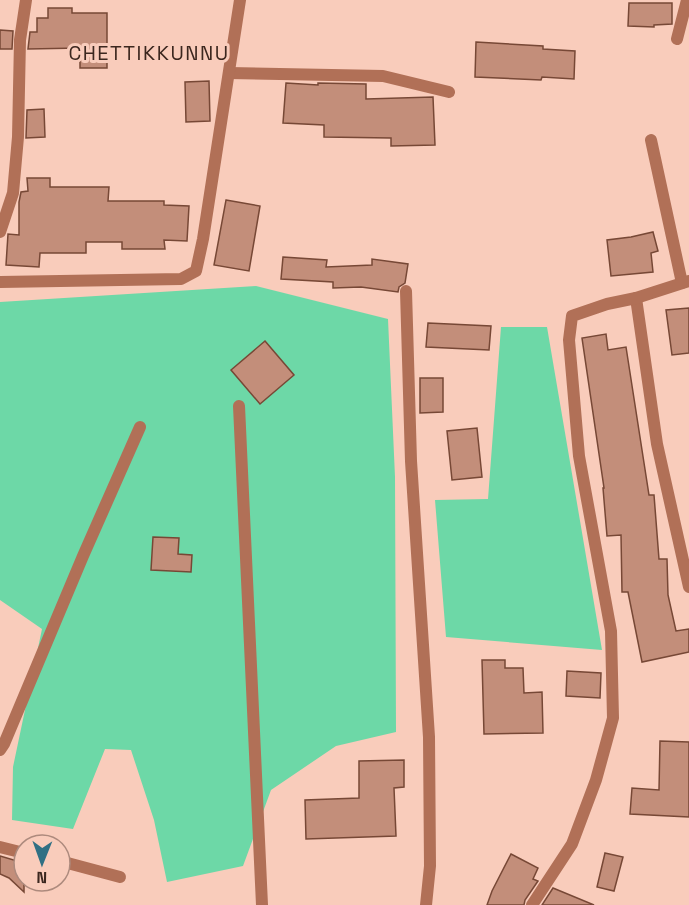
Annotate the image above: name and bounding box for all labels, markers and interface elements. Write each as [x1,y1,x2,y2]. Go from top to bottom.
district label: CHETTIKKUNNU [68,40,230,66]
north arrow [12,833,72,893]
text: N [36,867,47,888]

